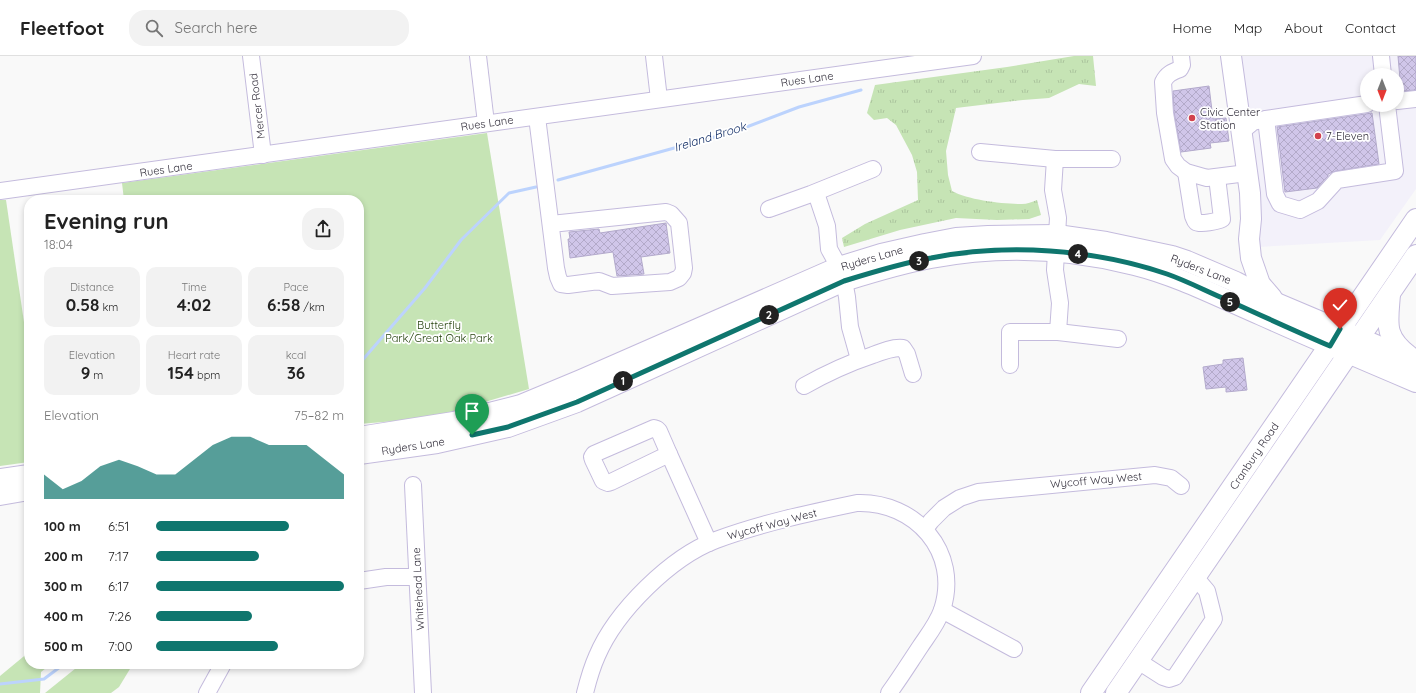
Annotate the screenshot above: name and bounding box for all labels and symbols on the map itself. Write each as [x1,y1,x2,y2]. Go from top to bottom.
street label: Rues Lane [780,68,834,90]
north arrow [1360,68,1404,112]
street label: Mercer Road [246,73,268,139]
place label: Civic Center Station [1200,105,1261,132]
street label: Rues Lane [460,112,514,134]
marker: Civic Center Station [1187,113,1197,123]
water label: Ireland Brook [672,118,749,155]
place label: 7-Eleven [1326,129,1369,143]
marker: 7-Eleven [1313,131,1323,141]
street label: Rues Lane [139,158,193,180]
street label: Ryders Lane [839,242,905,274]
pin: 4 [1068,244,1088,264]
pin: 3 [909,251,929,271]
street label: Ryders Lane [1169,251,1233,287]
pin [1323,288,1357,329]
pin: 5 [1220,292,1240,312]
pin: 2 [759,305,779,325]
park label: Butterfly Park/Great Oak Park [385,318,493,345]
pin: 1 [613,371,633,391]
pin [455,394,489,435]
street label: Cranbury Road [1226,420,1282,492]
street label: Ryders Lane [380,434,446,458]
street label: Wycoff Way West [1050,469,1143,491]
street label: Wycoff Way West [726,505,819,543]
street label: Whitehead Lane [409,547,427,631]

